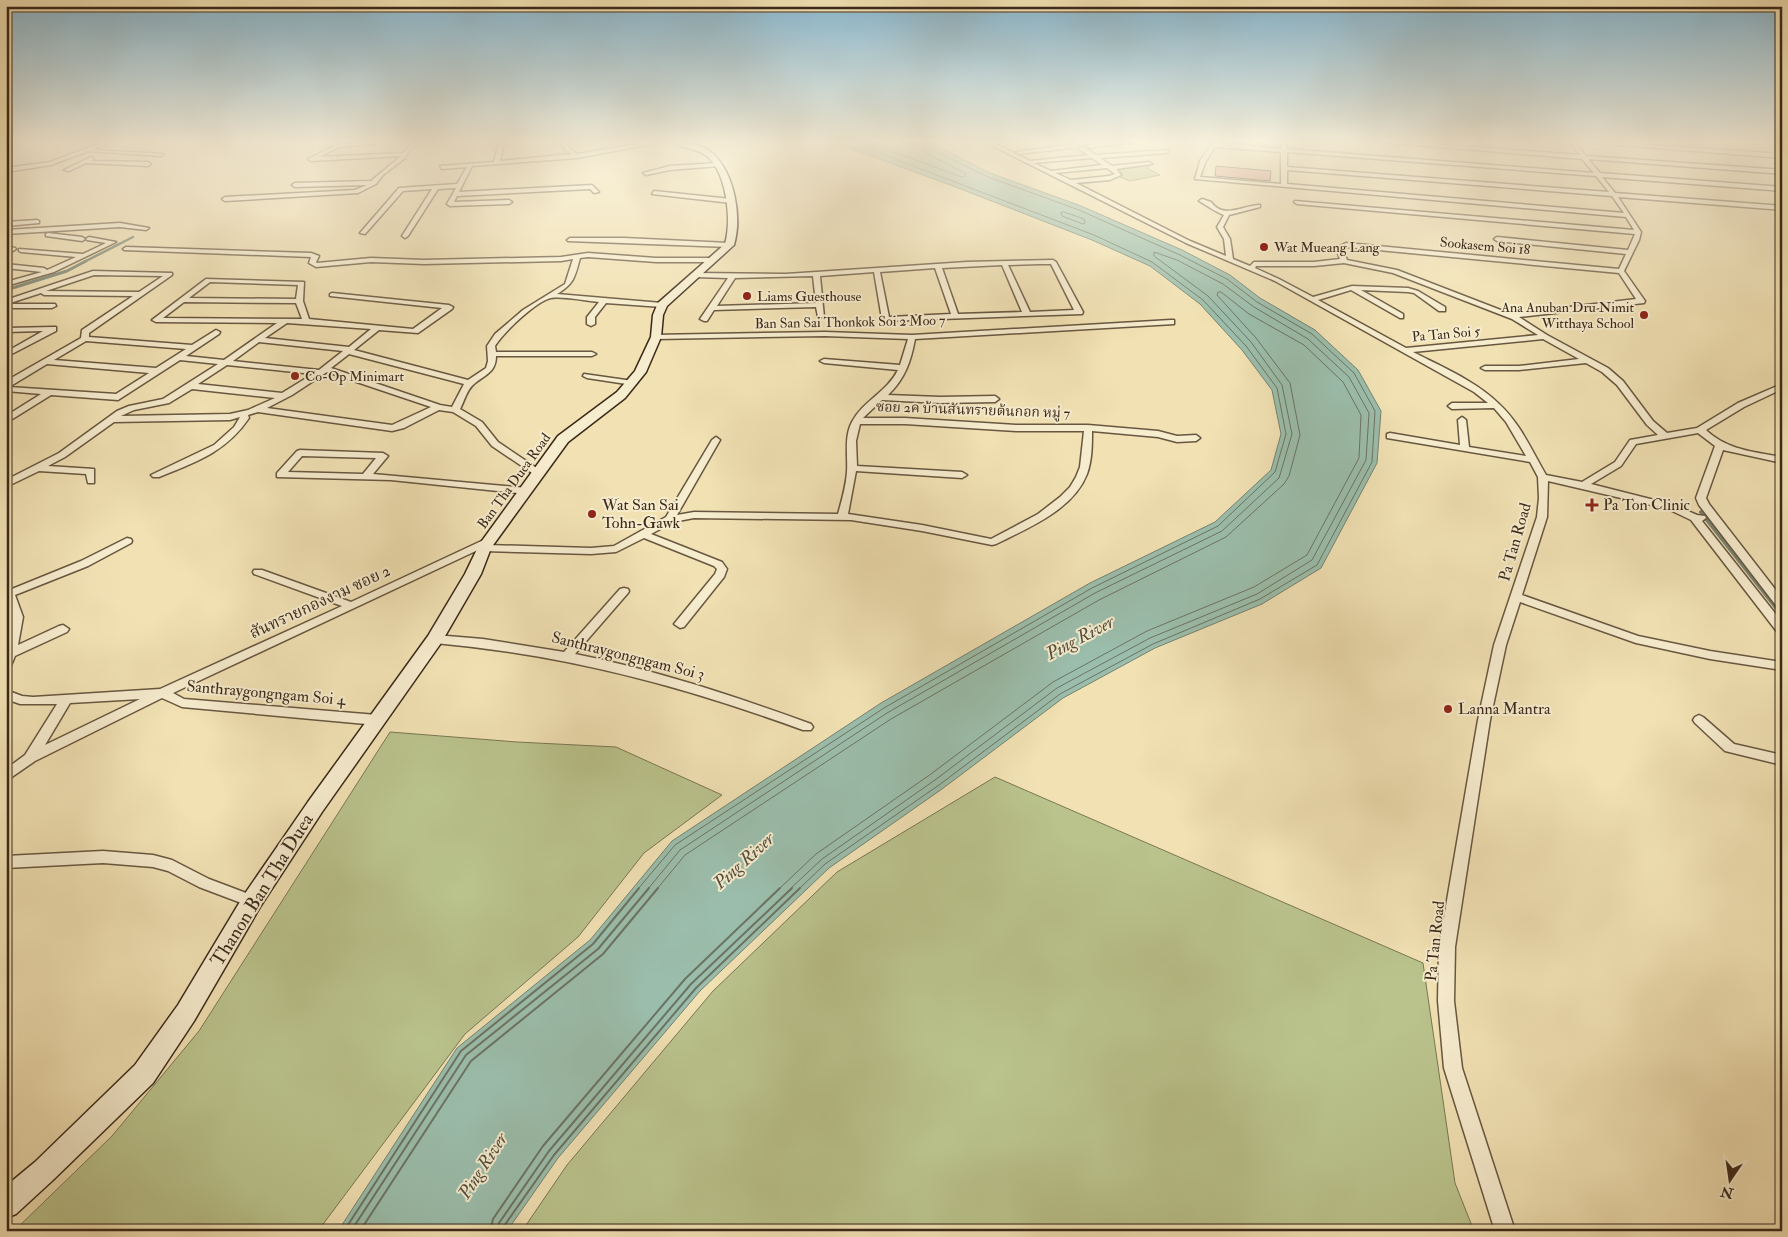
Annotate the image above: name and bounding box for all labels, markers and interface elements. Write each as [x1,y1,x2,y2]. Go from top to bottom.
street label: Sookasem Soi 18 [1439,234,1531,258]
place label: Wat Mueang Lang [1273,239,1381,256]
marker: Wat Mueang Lang [1258,241,1270,253]
place label: Liams Guesthouse [757,288,862,305]
marker: Liams Guesthouse [741,290,753,302]
place label: Ana Anuban Dru Nimit Witthaya School [1500,299,1634,333]
marker: Ana Anuban Dru Nimit Witthaya School [1638,309,1650,321]
street label: Ban San Sai Thonkok Soi 2 Moo 7 [754,312,946,332]
street label: Pa Tan Soi 5 [1411,322,1482,345]
place label: Co-Op Minimart [305,368,404,386]
marker: Co-Op Minimart [289,370,301,382]
street label: ซอย 2ค บ้านสันทรายต้นกอก หมู่ 7 [875,398,1071,422]
street label: Ban Tha Duea Road [474,430,554,532]
place label: Wat San Sai Tohn-Gawk [601,495,681,533]
place label: Pa Ton Clinic [1603,495,1691,515]
marker: Pa Ton Clinic [1585,498,1599,512]
street label: Pa Tan Road [1494,500,1536,584]
marker: Wat San Sai Tohn-Gawk [586,508,598,520]
street label: สันทรายกองงาม ซอย 2 [246,561,394,643]
water label: Ping River [1041,610,1119,666]
street label: Santhraygongngam Soi 3 [549,627,707,685]
street label: Santhraygongngam Soi 4 [186,676,348,710]
place label: Lanna Mantra [1458,699,1551,719]
marker: Lanna Mantra [1442,703,1454,715]
street label: Thanon Ban Tha Duea [205,809,319,971]
water label: Ping River [708,827,780,895]
street label: Pa Tan Road [1421,900,1449,982]
water label: Ping River [453,1128,514,1204]
north arrow [1706,1154,1756,1204]
text: N [1719,1182,1736,1202]

